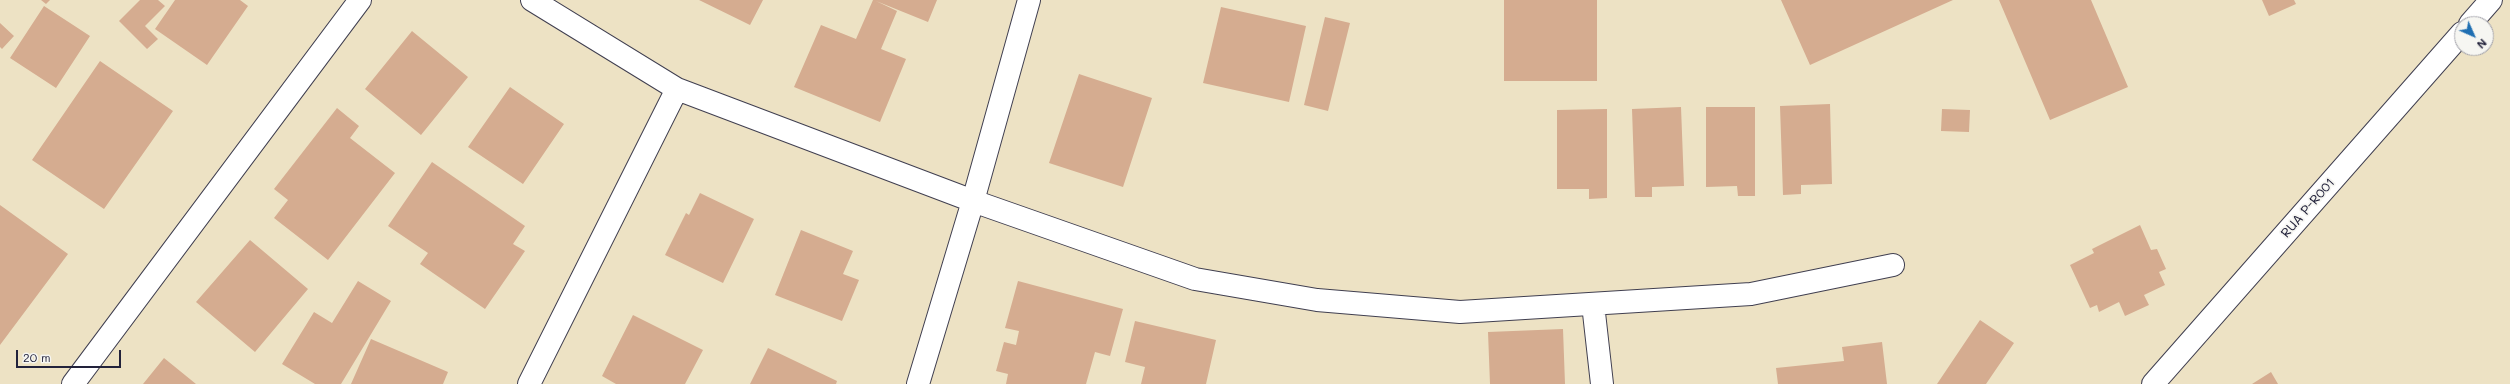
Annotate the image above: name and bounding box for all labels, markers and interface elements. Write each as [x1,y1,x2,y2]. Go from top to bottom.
north arrow [2454,16,2494,56]
text: N [2474,36,2490,52]
street label: RUA P-R001 [2278,175,2338,241]
scale bar [18,342,123,368]
text: 20 m [23,349,51,365]

